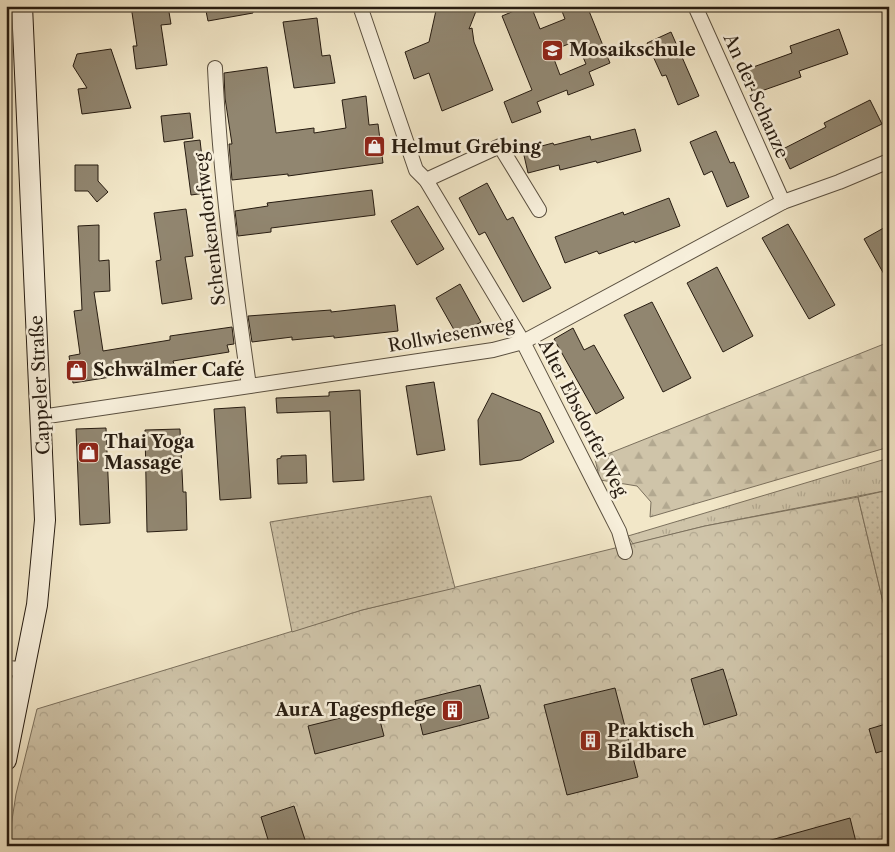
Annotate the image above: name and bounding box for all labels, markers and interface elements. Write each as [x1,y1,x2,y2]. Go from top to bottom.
street label: An der Schanze [718,29,793,162]
school or university icon: Mosaikschule [541,38,565,62]
place label: Mosaikschule [569,39,696,61]
shop icon: Helmut Grebing [363,135,387,159]
place label: Helmut Grebing [391,136,542,158]
street label: Schenkendorfweg [190,151,230,307]
street label: Rollwiesenweg [386,313,516,357]
street label: Cappeler Straße [25,315,55,455]
street label: Alter Ebsdorfer Weg [533,335,632,501]
shop icon: Schwälmer Café [65,358,89,382]
place label: Schwälmer Café [93,359,245,381]
place label: Thai Yoga Massage [104,431,195,474]
shop icon: Thai Yoga Massage [76,440,100,464]
building icon: AurA Tagespflege [440,698,464,722]
place label: AurA Tagespflege [274,699,436,721]
place label: Praktisch Bildbare [607,720,695,763]
building icon: Praktisch Bildbare [579,729,603,753]

